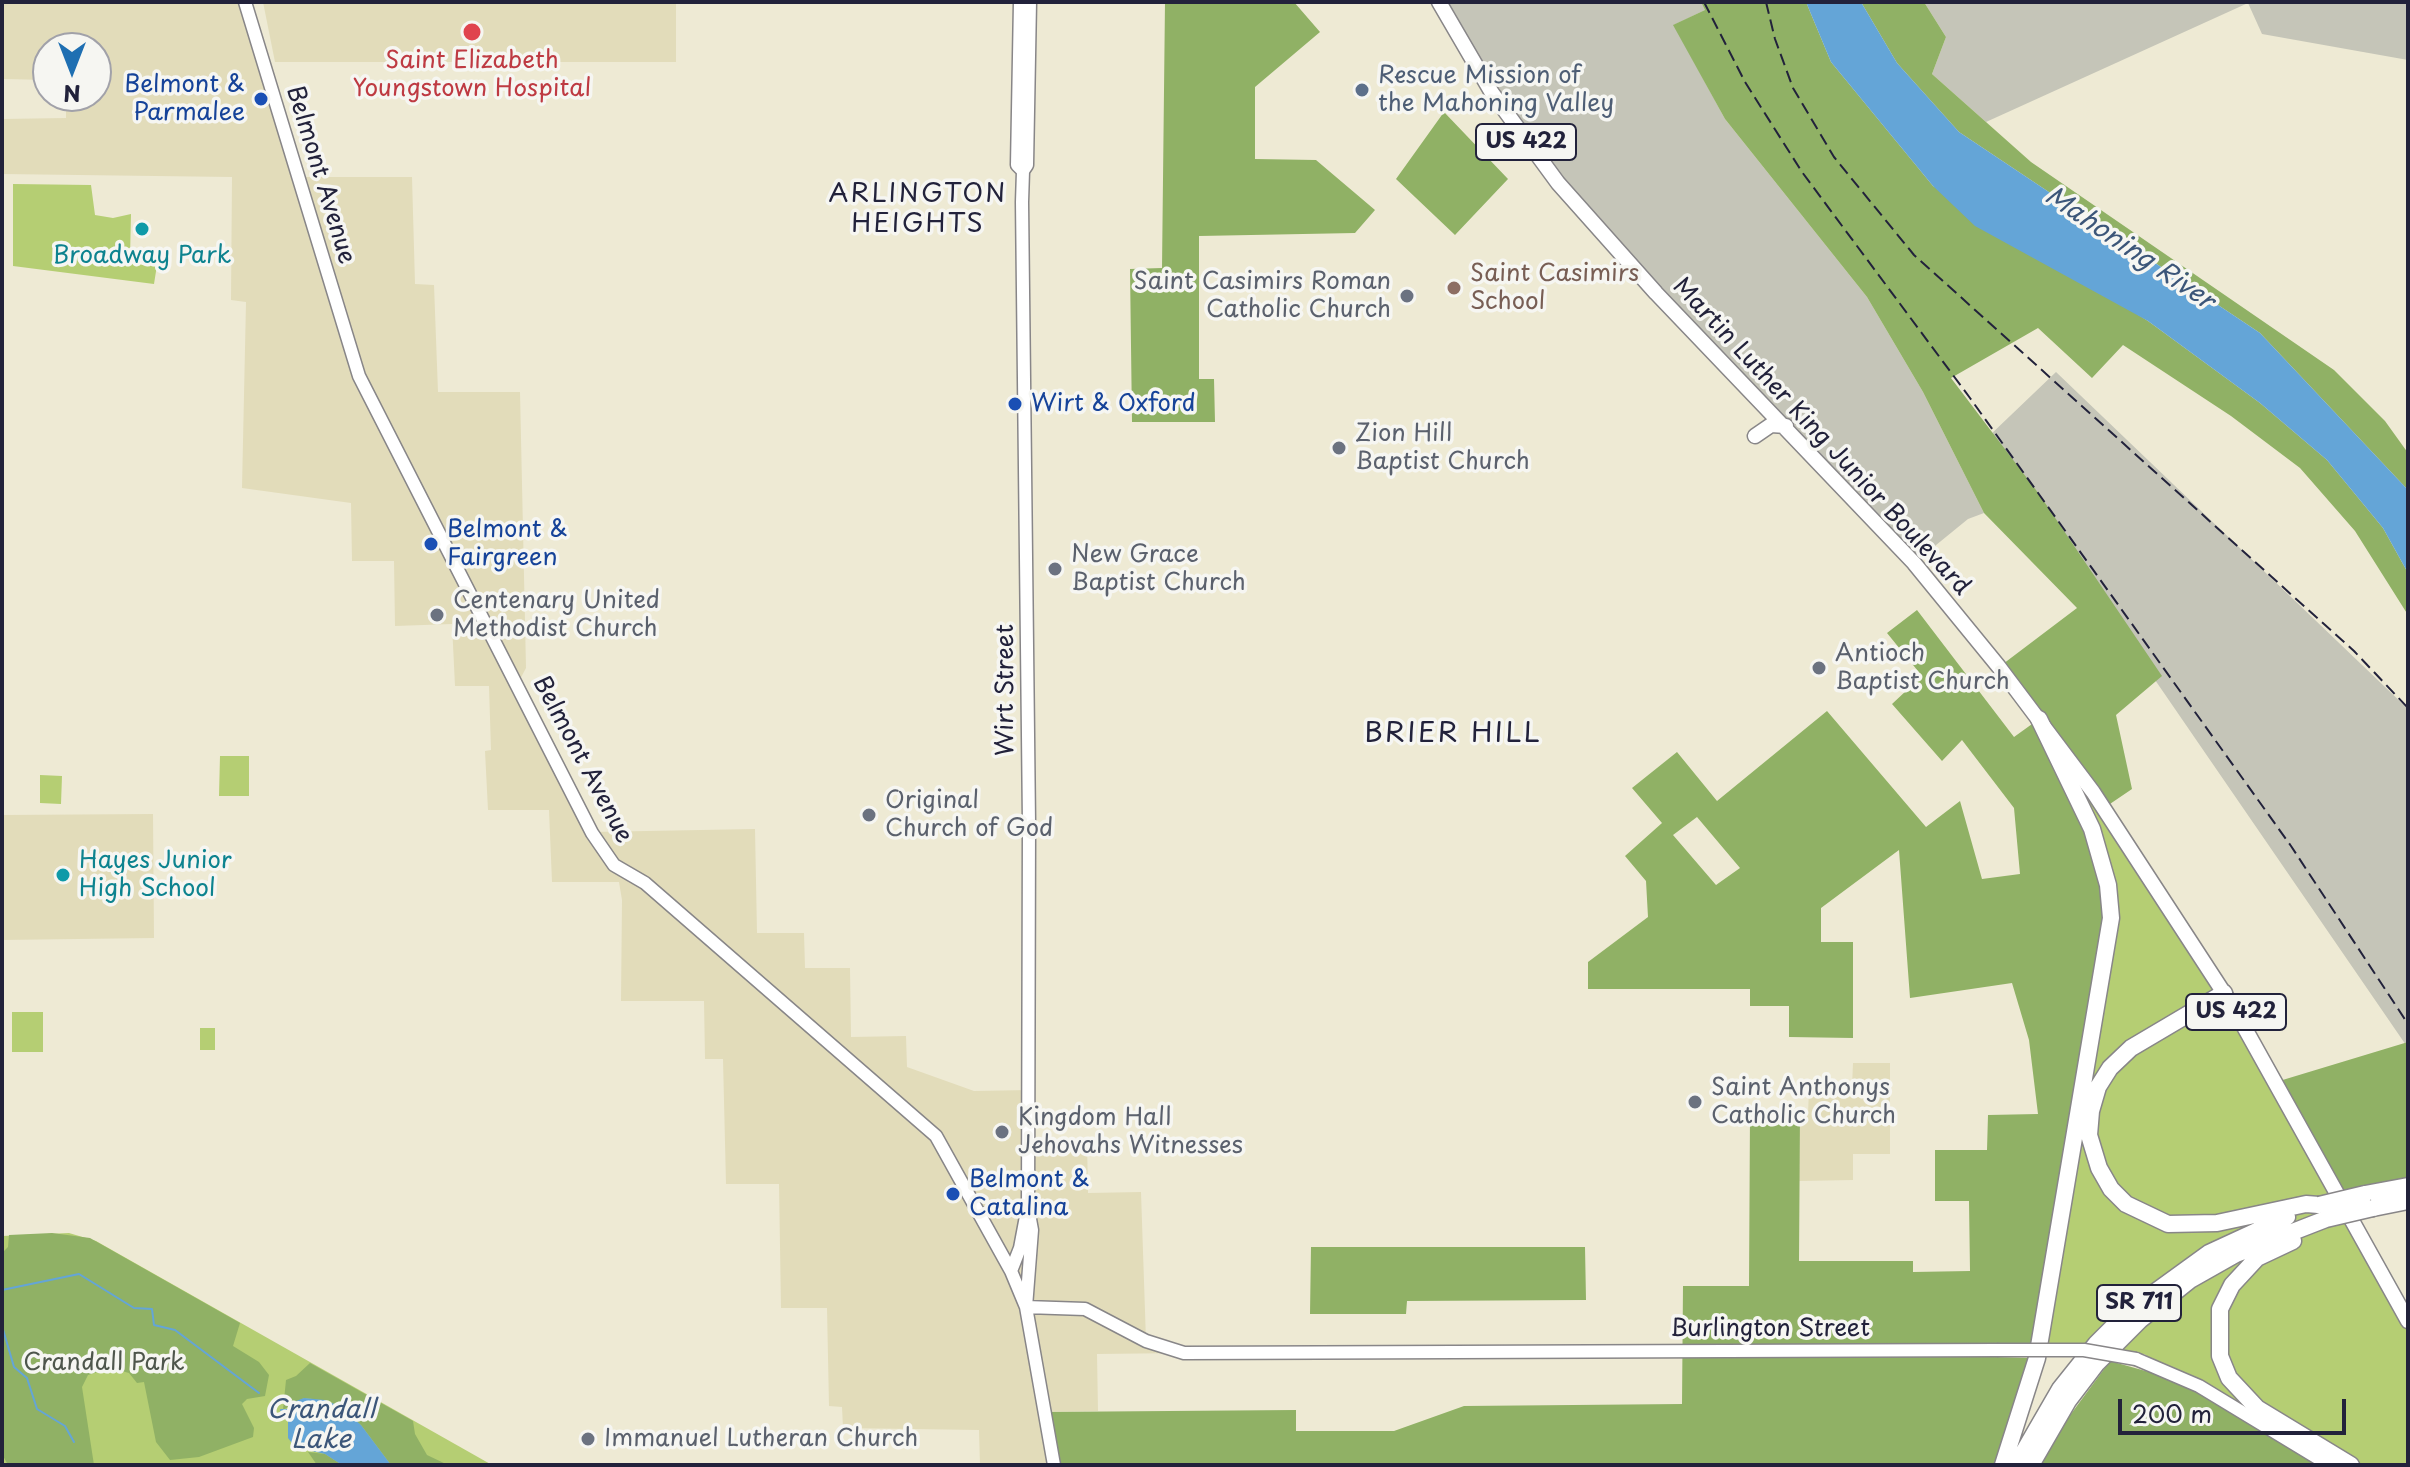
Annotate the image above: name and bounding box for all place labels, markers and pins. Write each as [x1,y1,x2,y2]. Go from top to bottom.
marker: Saint Elizabeth Youngstown Hospital [461,21,483,43]
place label: Saint Elizabeth Youngstown Hospital [353,47,591,103]
place label: Rescue Mission of the Mahoning Valley [1378,62,1614,118]
place label: Belmont & Parmalee [124,71,245,127]
marker: Rescue Mission of the Mahoning Valley [1353,81,1371,99]
marker: Belmont & Parmalee [252,90,270,108]
marker: Broadway Park [133,220,151,238]
place label: Broadway Park [53,242,231,270]
place label: Saint Casimirs School [1470,260,1639,316]
place label: Saint Casimirs Roman Catholic Church [1134,268,1391,324]
marker: Saint Casimirs School [1445,279,1463,297]
marker: Saint Casimirs Roman Catholic Church [1398,287,1416,305]
place label: Wirt & Oxford [1031,390,1196,418]
marker: Wirt & Oxford [1006,395,1024,413]
place label: Zion Hill Baptist Church [1355,420,1530,476]
marker: Zion Hill Baptist Church [1330,439,1348,457]
place label: Belmont & Fairgreen [447,516,568,572]
marker: Belmont & Fairgreen [422,535,440,553]
place label: New Grace Baptist Church [1071,541,1246,597]
marker: New Grace Baptist Church [1046,560,1064,578]
place label: Centenary United Methodist Church [453,587,660,643]
marker: Centenary United Methodist Church [428,606,446,624]
place label: Antioch Baptist Church [1835,640,2010,696]
marker: Antioch Baptist Church [1810,659,1828,677]
place label: Original Church of God [885,787,1053,843]
marker: Original Church of God [860,806,878,824]
place label: Hayes Junior High School [79,847,232,903]
marker: Hayes Junior High School [54,866,72,884]
place label: Saint Anthonys Catholic Church [1711,1074,1896,1130]
marker: Saint Anthonys Catholic Church [1686,1093,1704,1111]
place label: Kingdom Hall Jehovahs Witnesses [1018,1104,1243,1160]
marker: Kingdom Hall Jehovahs Witnesses [993,1123,1011,1141]
place label: Belmont & Catalina [969,1166,1090,1222]
marker: Belmont & Catalina [944,1185,962,1203]
place label: Immanuel Lutheran Church [604,1425,918,1453]
marker: Immanuel Lutheran Church [579,1430,597,1448]

